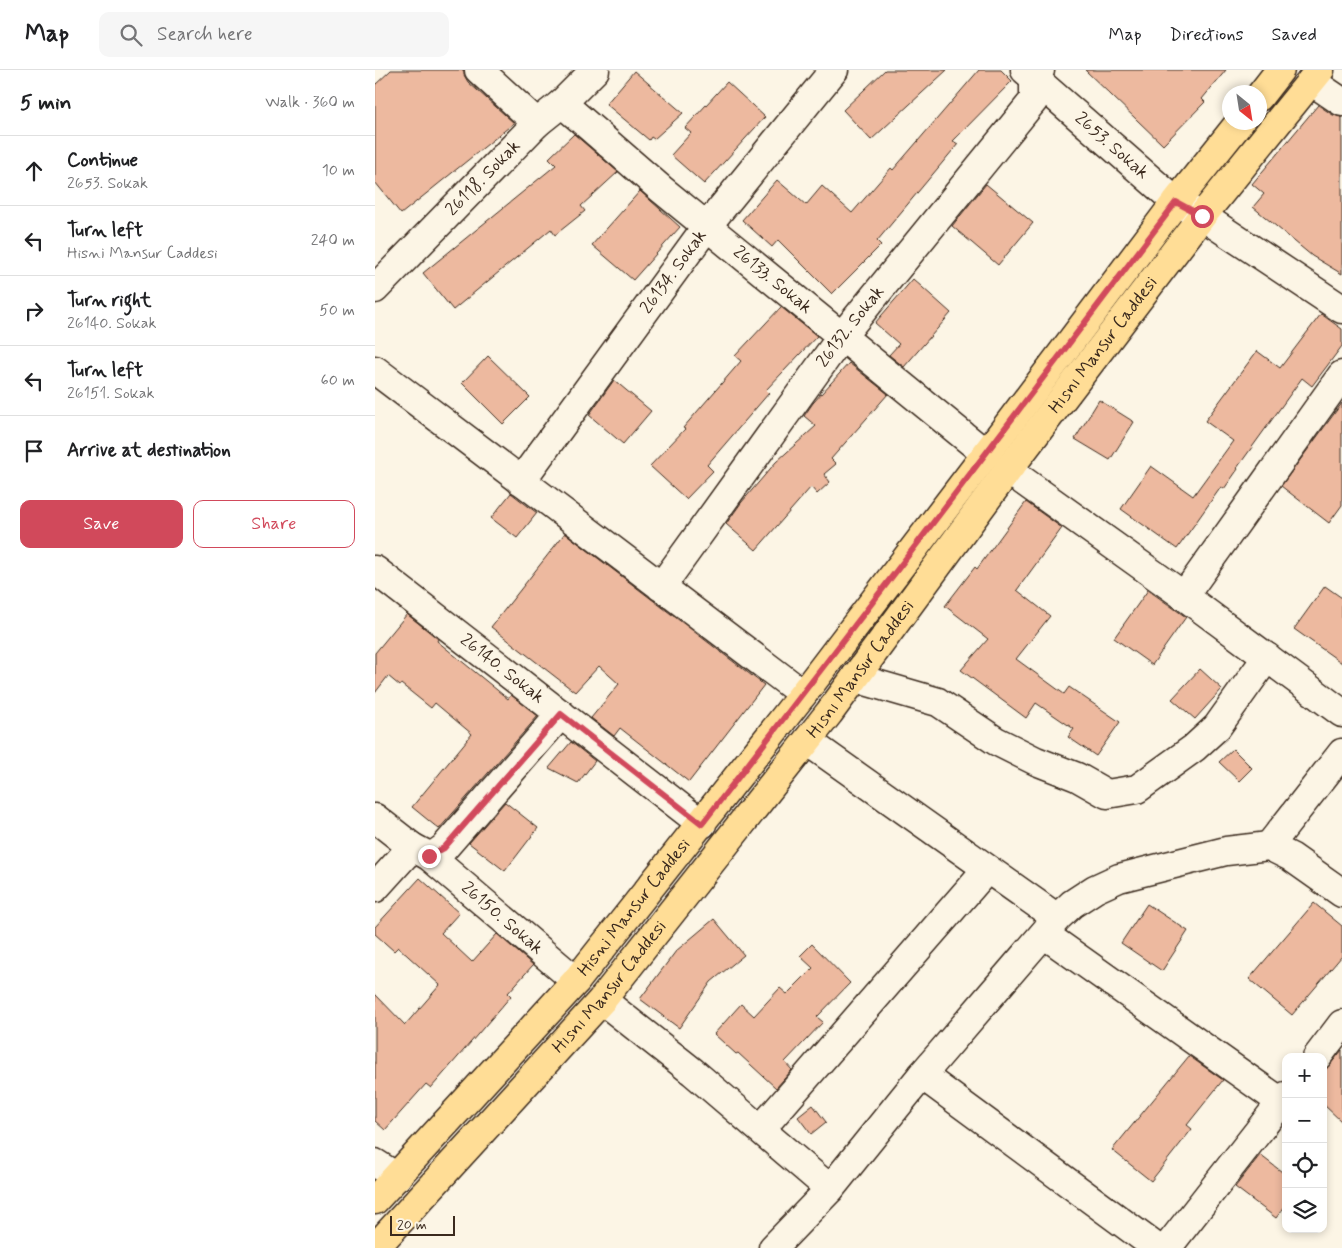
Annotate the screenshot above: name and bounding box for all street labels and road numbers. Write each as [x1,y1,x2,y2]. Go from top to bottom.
street label: 2653. Sokak [1069,107,1154,185]
street label: 26118. Sokak [440,135,526,221]
street label: 26134. Sokak [635,225,713,319]
street label: 26133. Sokak [728,240,817,320]
street label: Hısnı Mansur Caddesi [1043,272,1163,419]
street label: 26132. Sokak [811,281,890,372]
street label: Hısnı Mansur Caddesi [801,595,920,744]
street label: 26140. Sokak [455,628,549,709]
street label: Hisni Mansur Caddesi [572,833,696,981]
street label: 26150. Sokak [456,876,548,960]
street label: Hısnı Mansur Caddesi [547,916,672,1059]

